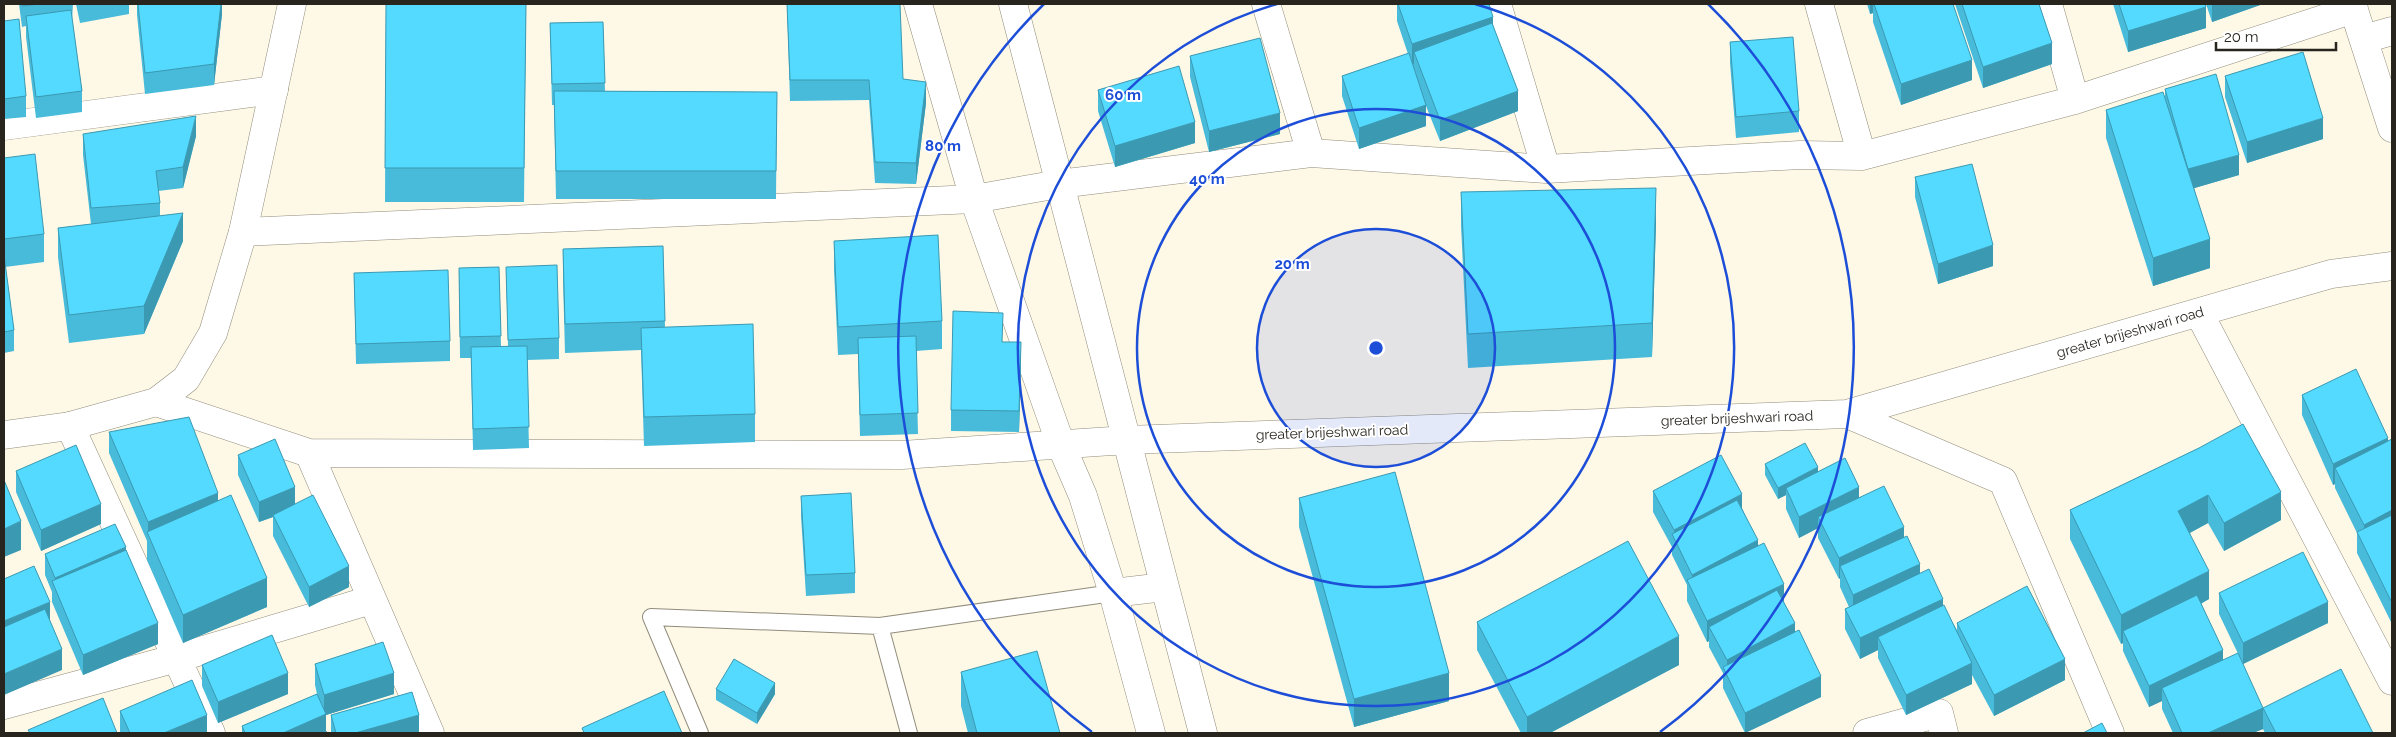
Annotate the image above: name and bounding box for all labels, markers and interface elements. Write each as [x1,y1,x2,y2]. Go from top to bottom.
scale bar [2216,20,2336,52]
text: 20 m [2224,28,2259,46]
text: 60 m [1105,86,1141,104]
text: 80 m [925,137,961,155]
text: 40 m [1189,170,1225,188]
text: 20 m [1274,255,1310,273]
street label: greater brijeshwari road [2054,303,2206,361]
centre of rings [1367,339,1385,357]
street label: greater brijeshwari road [1661,407,1813,429]
street label: greater brijeshwari road [1256,421,1408,443]

